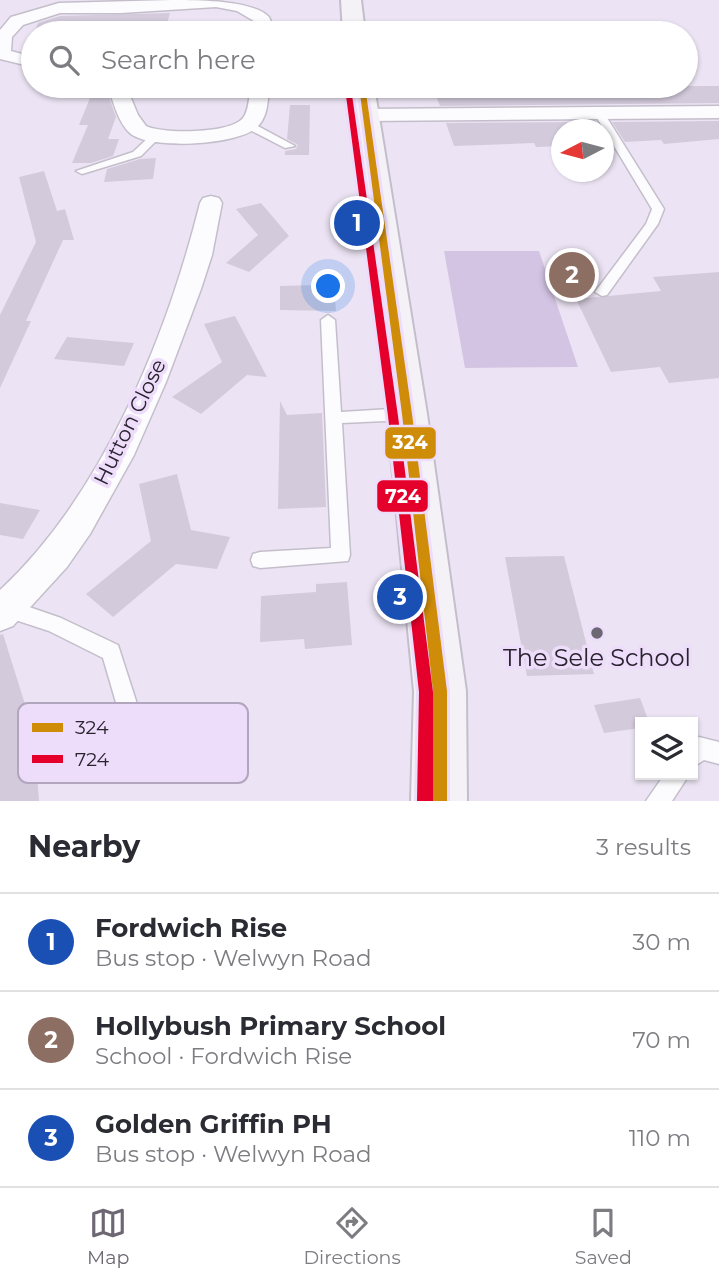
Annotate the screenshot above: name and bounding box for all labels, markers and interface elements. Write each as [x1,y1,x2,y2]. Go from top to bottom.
search box [21,21,698,98]
icon: search [45,41,83,79]
text: Search here [101,44,256,76]
north arrow [551,119,614,182]
pin: 1 [334,197,380,249]
pin: 2 [549,249,595,301]
your location [311,269,345,303]
street label: Hutton Close [88,355,171,489]
line badge: 324 [384,426,437,460]
text: 324 [391,431,428,454]
line badge: 724 [376,479,429,513]
text: 724 [385,485,421,508]
pin: 3 [377,571,423,623]
marker: The Sele School [589,625,605,641]
place label: The Sele School [503,643,691,672]
legend [18,703,248,783]
text: 324 [75,716,109,739]
map controls [635,717,698,780]
button: layers [635,717,698,780]
text: 724 [75,748,110,771]
text: Nearby [28,828,140,865]
text: 3 results [596,833,691,861]
text: Fordwich Rise [95,912,287,944]
text: 1 [46,928,56,956]
text: 30 m [632,928,691,956]
text: Bus stop · Welwyn Road [95,944,372,972]
text: Hollybush Primary School [95,1010,446,1042]
text: 2 [44,1026,58,1054]
text: 70 m [632,1026,691,1054]
text: School · Fordwich Rise [95,1042,352,1070]
text: Golden Griffin PH [95,1108,332,1140]
text: 3 [44,1124,58,1152]
text: 110 m [629,1124,691,1152]
text: Bus stop · Welwyn Road [95,1140,372,1168]
tab: Map [87,1204,129,1269]
tab: Directions [303,1204,401,1269]
tab: Saved [575,1204,632,1269]

